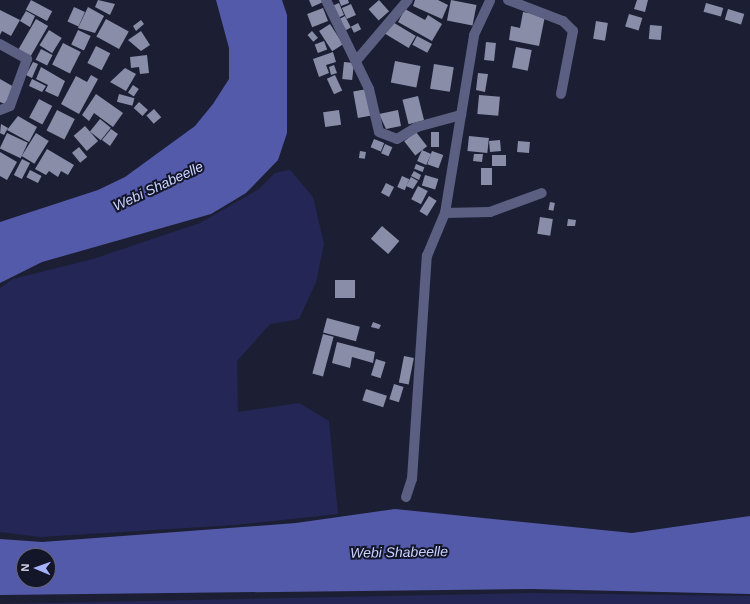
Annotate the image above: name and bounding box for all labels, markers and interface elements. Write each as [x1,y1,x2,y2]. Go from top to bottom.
water label: Webi Shabeelle [110,158,206,214]
water label: Webi Shabeelle [350,543,448,561]
north arrow [16,548,56,588]
text: N [19,563,31,572]

